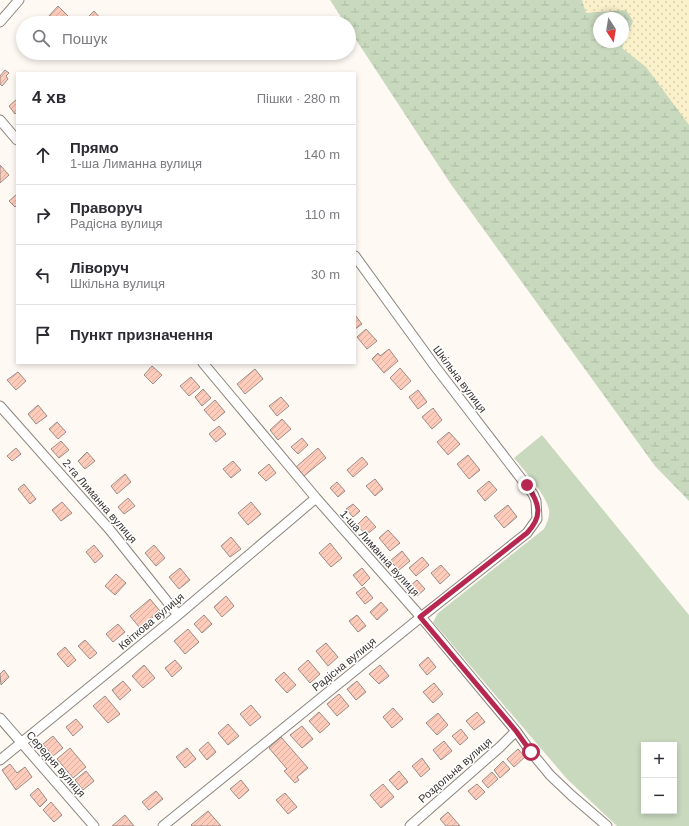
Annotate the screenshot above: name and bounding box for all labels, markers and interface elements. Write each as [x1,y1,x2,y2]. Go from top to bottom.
north arrow [593,12,629,48]
search box [16,16,356,60]
icon: search [30,27,52,49]
text: Пошук [62,30,107,47]
text: 4 хв [32,88,66,107]
text: Пішки · 280 m [257,91,340,106]
text: Прямо [70,139,119,156]
icon: ahead [32,144,54,166]
text: 140 m [304,147,340,162]
text: 1-ша Лиманна вулиця [70,156,202,171]
text: Праворуч [70,199,143,216]
icon: right [32,204,54,226]
text: 110 m [305,207,340,222]
text: Радісна вулиця [70,216,163,231]
text: Ліворуч [70,259,129,276]
icon: left [32,264,54,286]
text: 30 m [311,267,340,282]
text: Шкільна вулиця [70,276,165,291]
icon: arrive [32,324,54,346]
text: Пункт призначення [70,326,213,343]
street label: Шкільна вулиця [431,343,489,415]
street label: 2-га Лиманна вулиця [60,457,140,545]
route end [518,476,536,494]
street label: 1-ша Лиманна вулиця [338,507,422,599]
street label: Квіткова вулиця [116,590,186,652]
street label: Радісна вулиця [310,635,378,693]
street label: Середня вулиця [24,729,88,799]
street label: Роздольна вулиця [416,735,494,805]
map controls [641,742,677,814]
button: + [641,742,677,778]
route start [522,743,540,761]
button: − [641,778,677,814]

